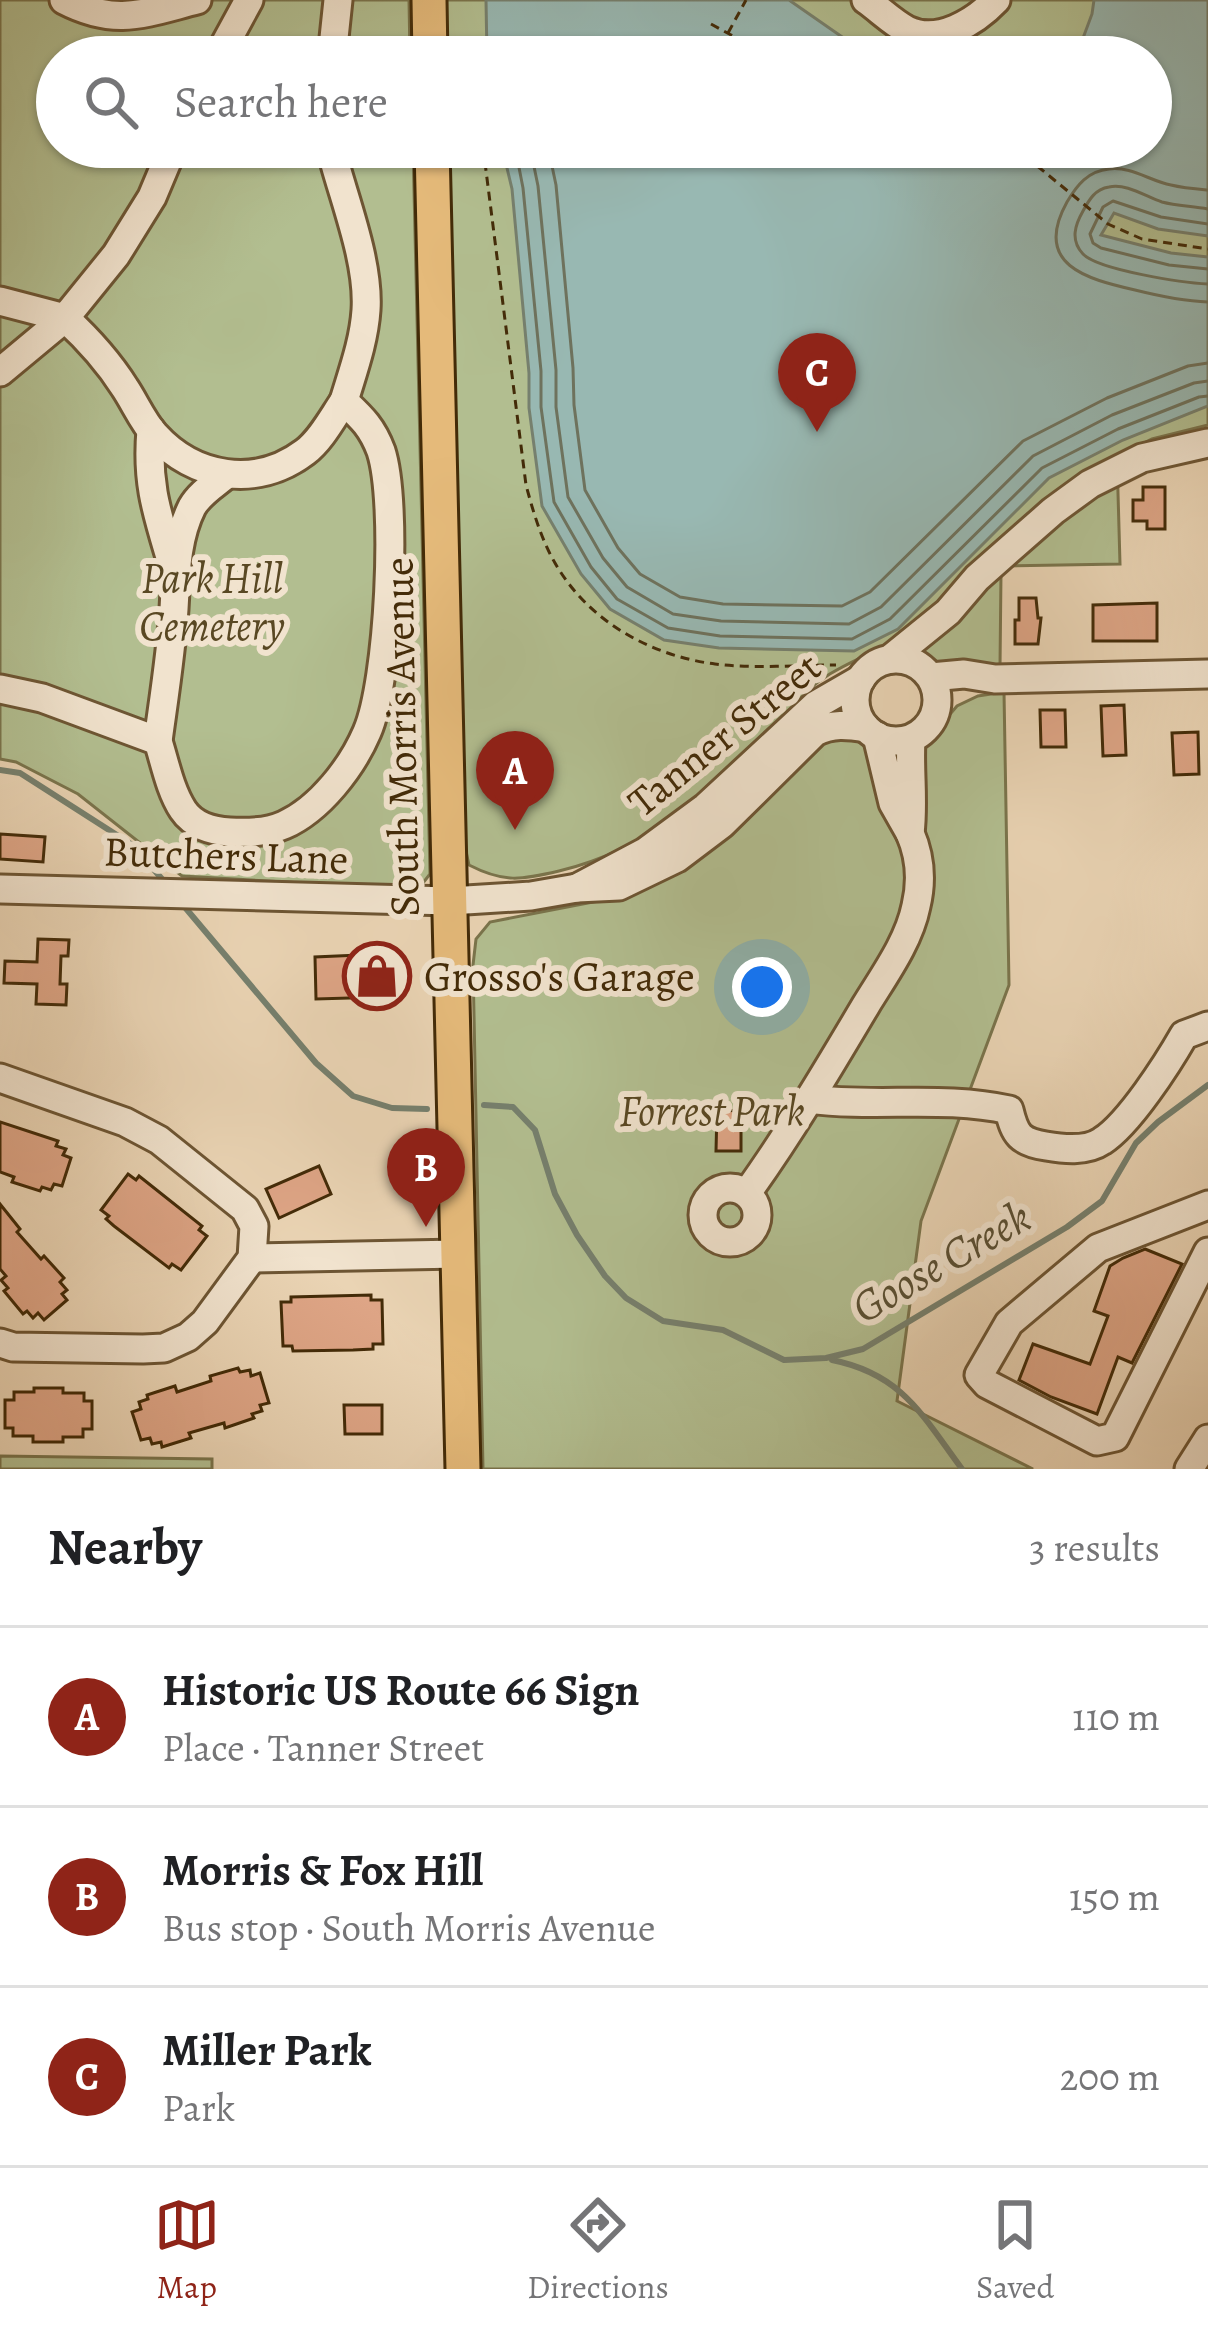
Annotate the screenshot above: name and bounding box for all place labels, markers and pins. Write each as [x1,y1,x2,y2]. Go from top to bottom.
pin: C [778,333,856,432]
pin: A [476,731,554,830]
shop icon: Grosso's Garage [342,941,412,1011]
place label: Grosso's Garage [424,948,695,1005]
pin: B [387,1128,465,1227]

